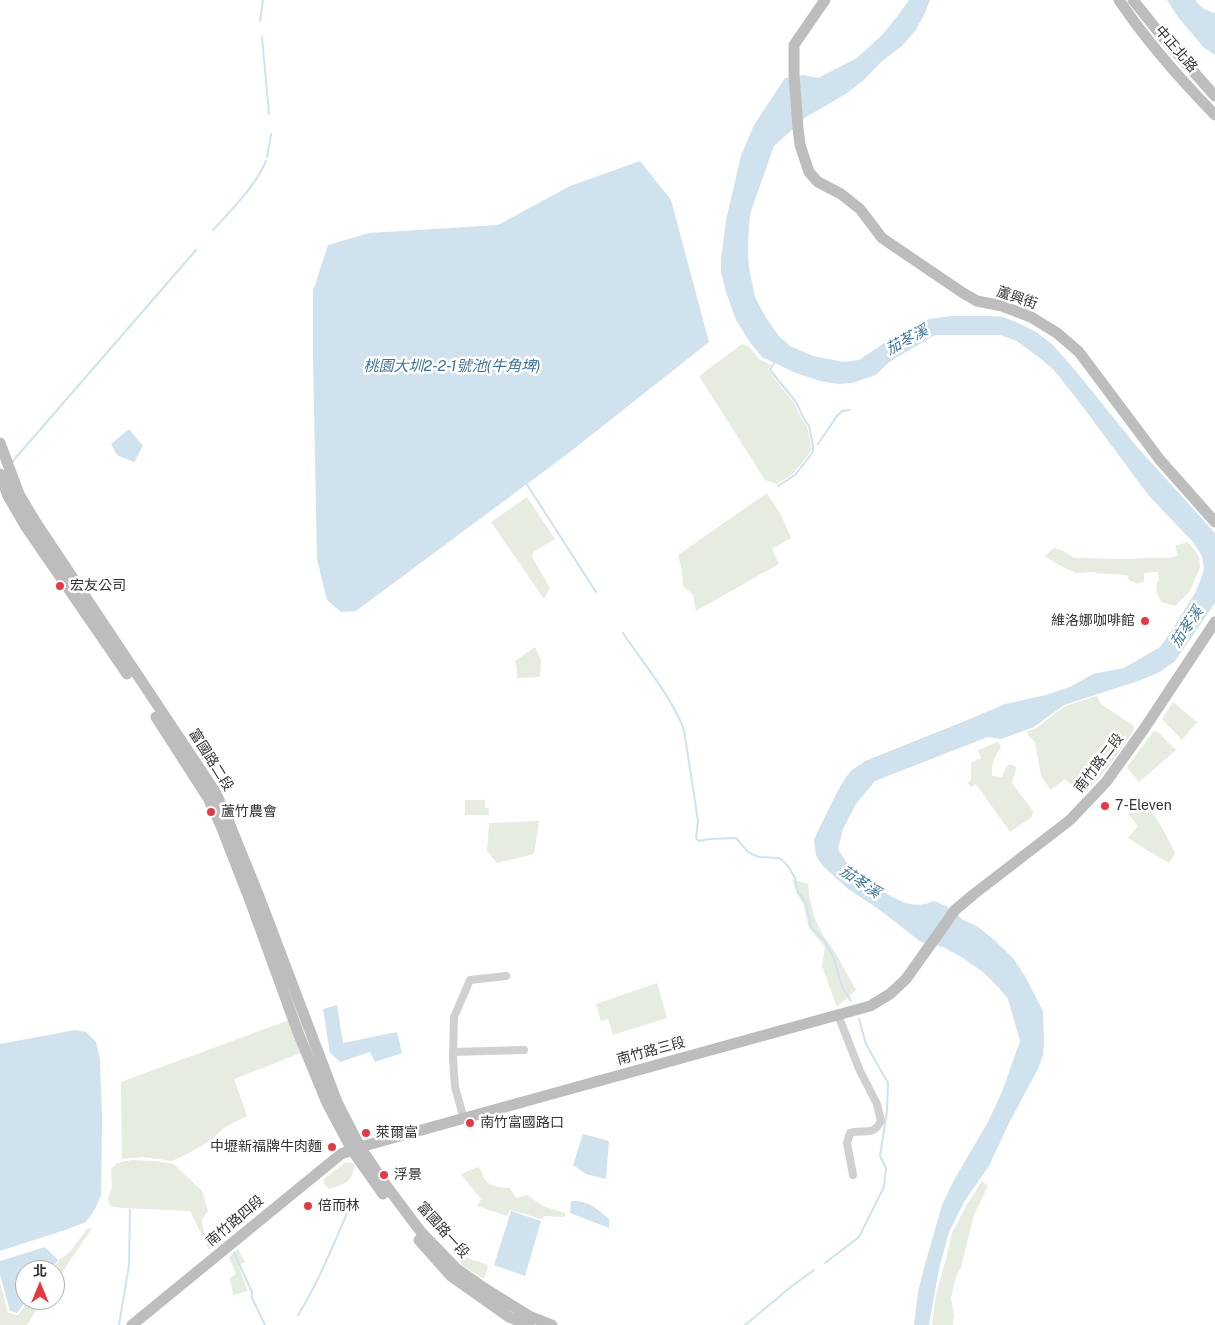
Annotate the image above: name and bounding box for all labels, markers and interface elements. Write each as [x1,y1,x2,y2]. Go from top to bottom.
street label: 中正北路 [1151,22,1201,76]
street label: 蘆興街 [994,283,1040,313]
water label: 茄苳溪 [883,321,931,359]
water label: 桃園大圳2-2-1號池(牛角埤) [364,357,540,375]
place label: 宏友公司 [70,578,126,594]
marker: 宏友公司 [54,580,66,592]
water label: 茄苳溪 [1167,603,1207,651]
place label: 維洛娜咖啡館 [1051,613,1135,629]
marker: 維洛娜咖啡館 [1139,615,1151,627]
street label: 富國路二段 [185,726,237,794]
street label: 南竹路二段 [1071,730,1127,796]
place label: 7-Eleven [1115,798,1172,814]
marker: 7-Eleven [1099,800,1111,812]
place label: 蘆竹農會 [221,804,277,820]
marker: 蘆竹農會 [205,806,217,818]
water label: 茄苳溪 [836,862,884,902]
street label: 南竹路三段 [615,1034,687,1068]
place label: 南竹富國路口 [480,1115,564,1131]
marker: 南竹富國路口 [464,1117,476,1129]
place label: 萊爾富 [376,1125,418,1141]
marker: 萊爾富 [360,1127,372,1139]
place label: 中壢新福牌牛肉麵 [210,1139,322,1155]
marker: 中壢新福牌牛肉麵 [326,1141,338,1153]
place label: 浮景 [394,1167,422,1183]
marker: 浮景 [378,1169,390,1181]
street label: 南竹路四段 [203,1192,267,1250]
place label: 倍而林 [318,1198,360,1214]
street label: 富國路一段 [413,1198,473,1262]
marker: 倍而林 [302,1200,314,1212]
north arrow [15,1260,65,1310]
text: 北 [33,1263,47,1279]

